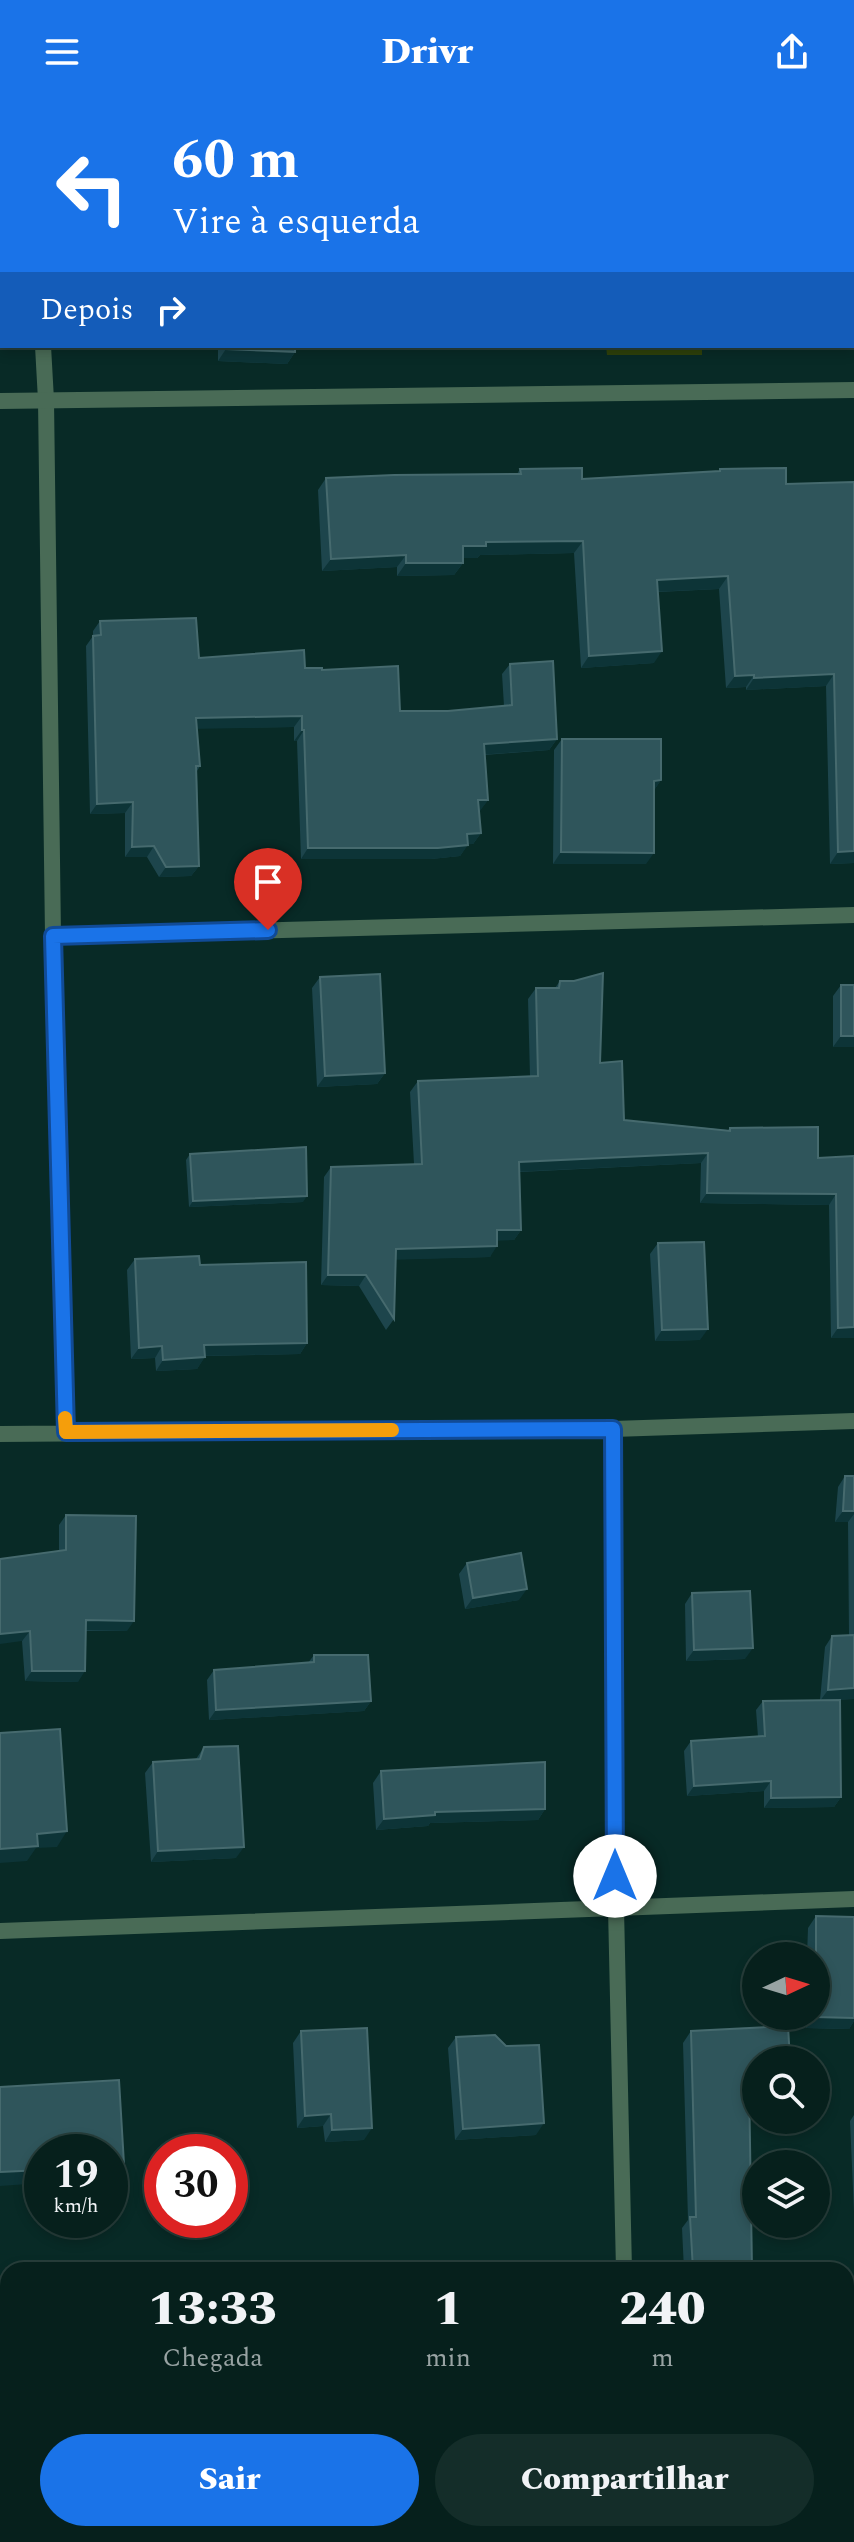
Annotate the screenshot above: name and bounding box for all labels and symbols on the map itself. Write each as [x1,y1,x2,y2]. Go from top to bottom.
pin [234,848,302,930]
position arrow [573,1834,657,1918]
north arrow [742,1942,830,2030]
speed limit sign: 30 [144,2134,248,2238]

